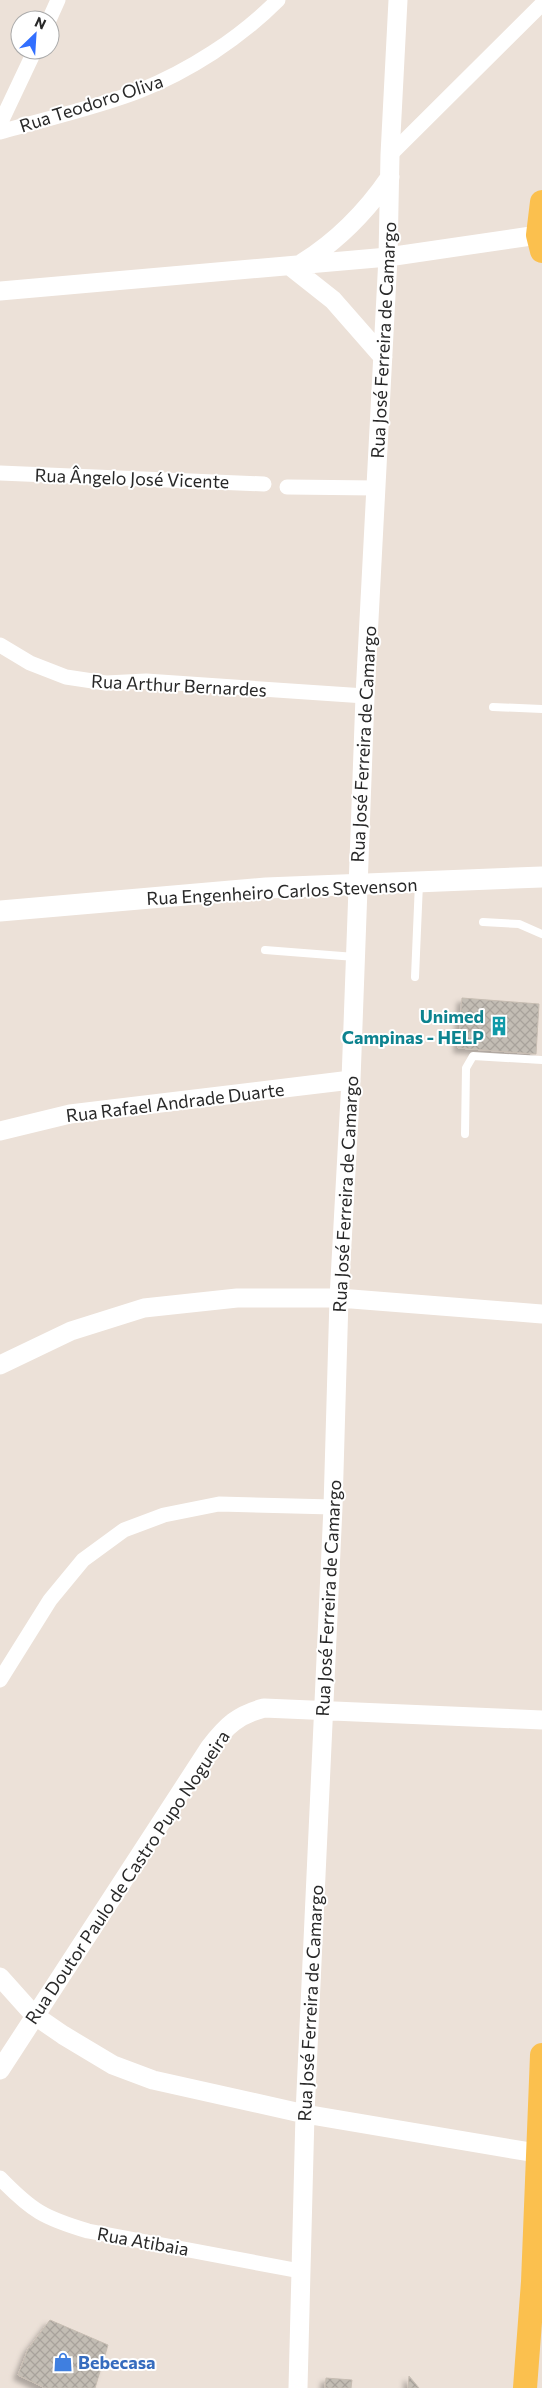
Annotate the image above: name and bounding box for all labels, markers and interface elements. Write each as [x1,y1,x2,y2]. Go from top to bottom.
north arrow [10,10,60,60]
text: N [32,13,49,33]
street label: Rua Teodoro Oliva [16,69,166,137]
street label: Rua José Ferreira de Camargo [366,221,400,459]
street label: Rua Ângelo José Vicente [34,464,230,492]
street label: Rua José Ferreira de Camargo [346,625,380,863]
street label: Rua Arthur Bernardes [91,669,267,701]
street label: Rua Engenheiro Carlos Stevenson [146,873,418,909]
place label: Unimed Campinas - HELP [342,1005,484,1048]
building icon: Unimed Campinas - HELP [488,1015,510,1037]
street label: Rua José Ferreira de Camargo [328,1075,362,1313]
street label: Rua Rafael Andrade Duarte [65,1078,285,1126]
street label: Rua José Ferreira de Camargo [311,1479,345,1717]
street label: Rua Doutor Paulo de Castro Pupo Nogueira [20,1726,234,2028]
street label: Rua José Ferreira de Camargo [293,1884,327,2122]
street label: Rua Atibaia [95,2222,191,2260]
shop icon: Bebecasa [52,2351,74,2373]
place label: Bebecasa [78,2351,156,2373]

